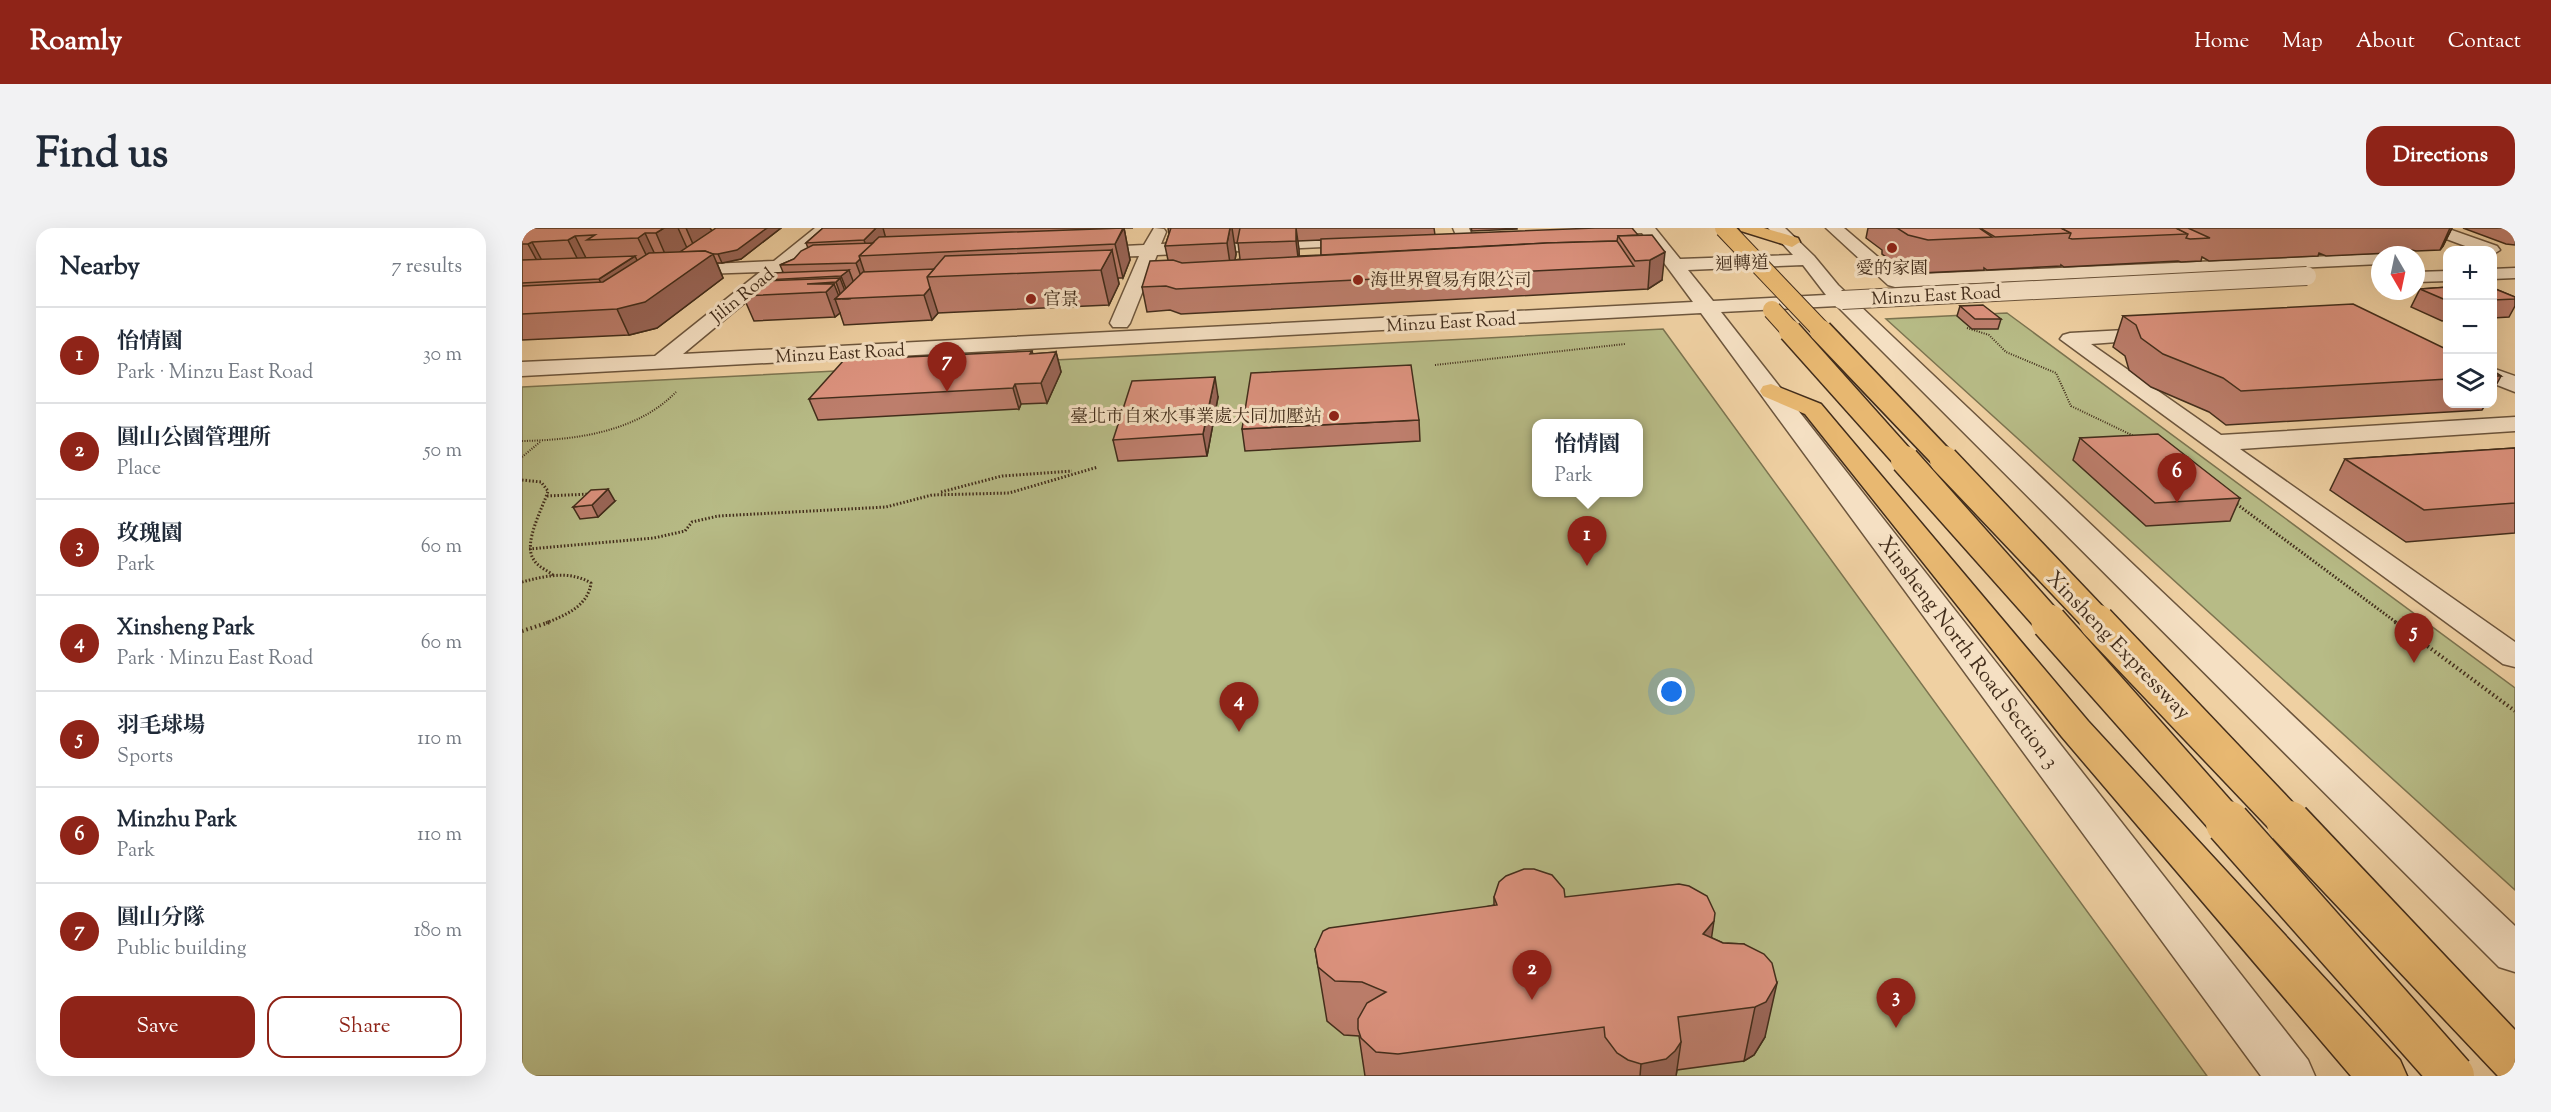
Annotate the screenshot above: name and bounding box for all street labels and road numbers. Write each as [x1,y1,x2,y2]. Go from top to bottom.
street label: 迴轉道 [1715,251,1770,279]
street label: Jilin Road [705,263,781,331]
street label: Minzu East Road [1871,281,2002,313]
street label: Minzu East Road [1386,308,1517,340]
street label: Minzu East Road [775,339,906,371]
street label: Xinsheng North Road Section 3 [1870,531,2065,776]
street label: Xinsheng Expressway [2038,565,2197,728]

